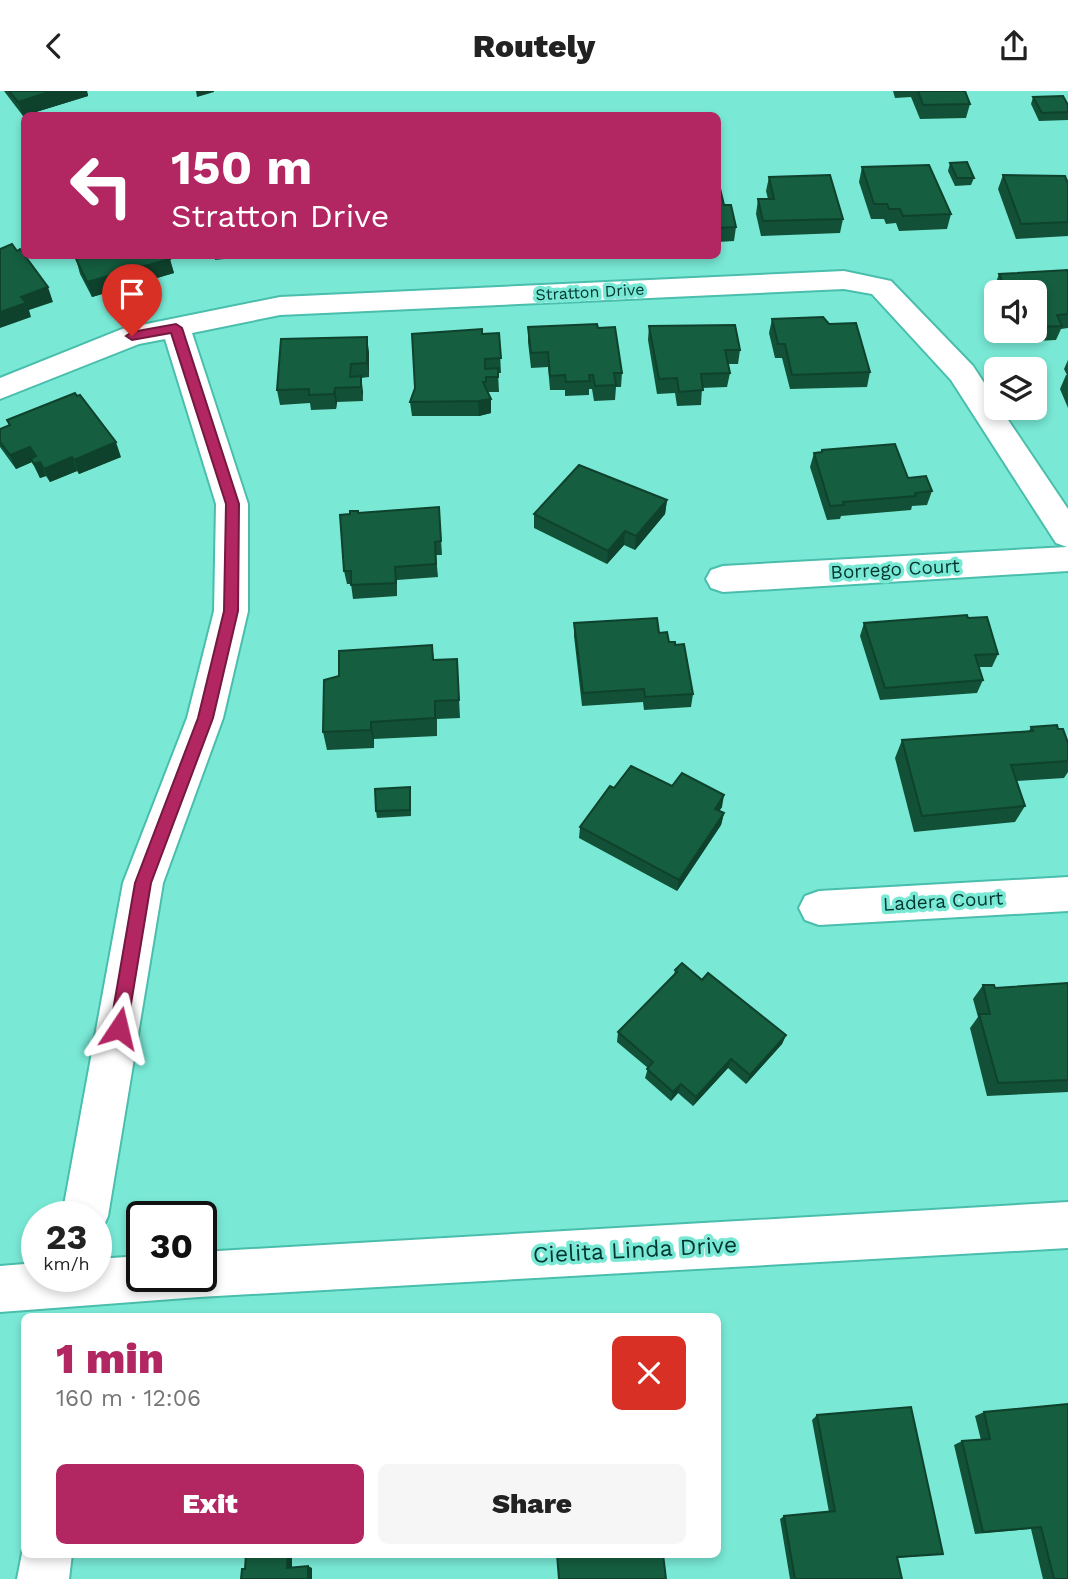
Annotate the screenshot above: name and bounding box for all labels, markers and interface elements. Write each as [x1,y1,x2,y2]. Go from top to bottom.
icon: back [35,27,73,65]
text: Routely [473,27,595,65]
icon: share [995,27,1033,65]
text: 150 m [171,138,312,196]
icon: left [56,140,147,231]
text: Stratton Drive [171,197,389,235]
pin [102,264,162,336]
icon: arrive [113,275,151,313]
street label: Stratton Drive [535,280,645,304]
map controls [984,280,1047,420]
button: sound [984,280,1047,343]
button: layers [984,357,1047,420]
street label: Borrego Court [830,554,960,584]
street label: Ladera Court [882,886,1004,916]
position arrow [82,991,156,1065]
speed limit sign: 30 [126,1201,217,1292]
text: 23 [46,1216,87,1258]
street label: Cielita Linda Drive [532,1231,738,1269]
text: km/h [43,1253,90,1274]
text: 1 min [56,1334,164,1383]
button: close [612,1336,686,1410]
text: 160 m · 12:06 [56,1385,201,1412]
button: Exit [56,1464,364,1544]
button: Share [378,1464,686,1544]

